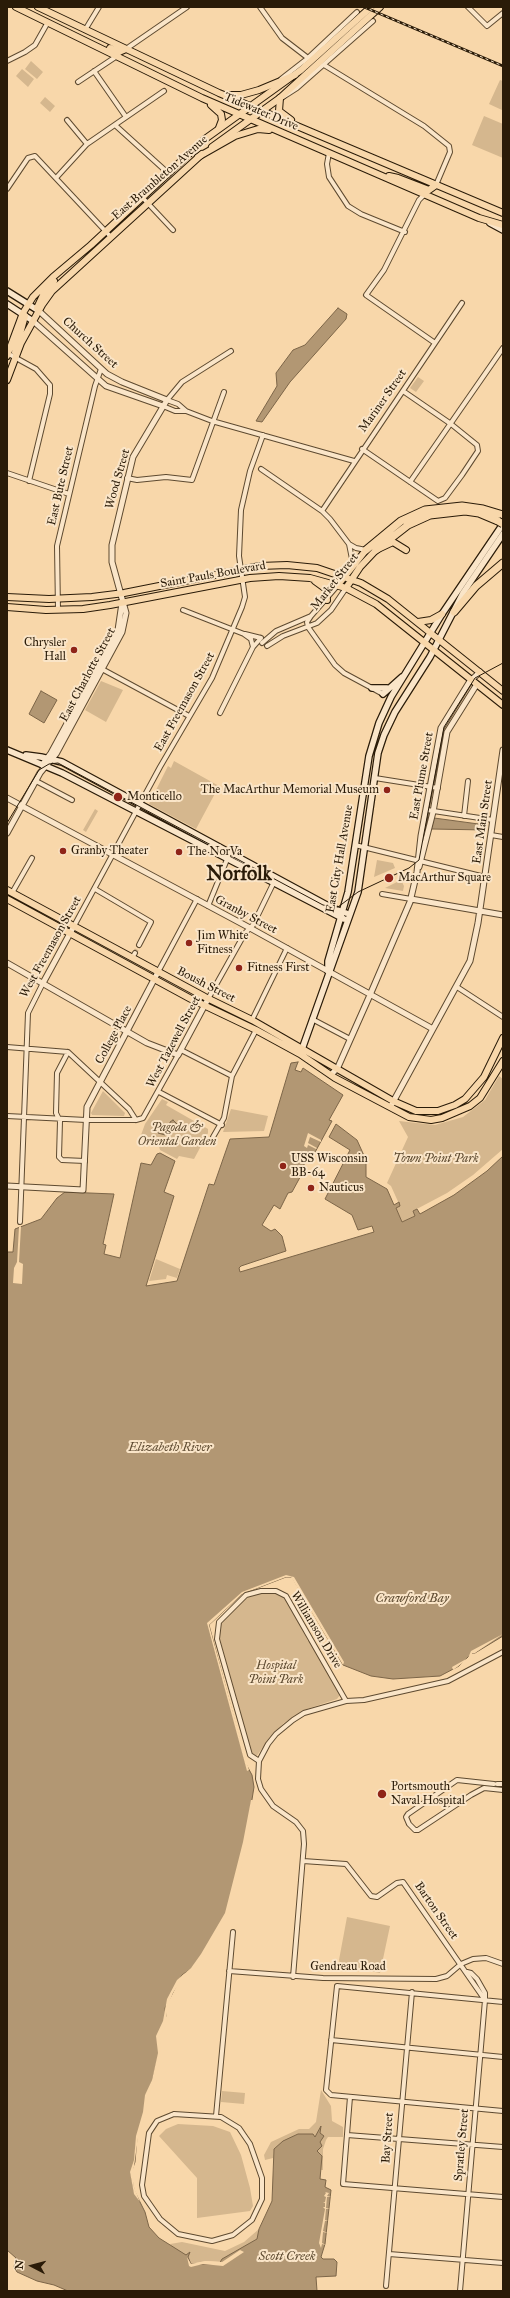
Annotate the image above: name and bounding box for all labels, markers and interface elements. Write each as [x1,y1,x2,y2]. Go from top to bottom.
street label: Tidewater Drive [222,90,300,134]
street label: East Brambleton Avenue [109,133,211,223]
street label: Church Street [59,314,121,372]
street label: Mariner Street [356,367,410,435]
street label: East Bute Street [45,445,77,527]
street label: Wood Street [103,447,133,511]
street label: Market Street [308,550,362,614]
street label: Saint Pauls Boulevard [159,559,267,591]
street label: East Charlotte Street [57,626,119,724]
place label: Chrysler Hall [24,636,66,664]
marker: Chrysler Hall [69,645,79,655]
street label: East Freemason Street [152,650,218,754]
street label: East Plume Street [407,731,437,821]
street label: East Main Street [470,779,496,865]
place label: The MacArthur Memorial Museum [200,783,379,797]
marker: The MacArthur Memorial Museum [382,785,392,795]
place label: Monticello [127,790,182,804]
marker: Monticello [112,791,124,803]
street label: East City Hall Avenue [323,804,357,914]
place label: Granby Theater [71,844,148,858]
place label: The NorVa [187,845,242,859]
marker: Granby Theater [58,846,68,856]
marker: The NorVa [174,847,184,857]
district label: Norfolk [206,863,272,887]
place label: MacArthur Square [398,871,491,885]
marker: MacArthur Square [383,872,395,884]
street label: Granby Street [212,893,280,937]
street label: West Freemason Street [17,894,85,1000]
place label: Jim White Fitness [197,929,248,957]
marker: Jim White Fitness [184,938,194,948]
place label: Fitness First [247,961,309,975]
marker: Fitness First [234,963,244,973]
street label: Boush Street [174,964,238,1006]
street label: West Tazewell Street [144,994,204,1090]
street label: College Place [93,1003,135,1067]
park label: Pagoda & Oriental Garden [138,1121,216,1149]
place label: USS Wisconsin BB-64 [291,1152,368,1180]
park label: Town Point Park [393,1152,479,1166]
marker: USS Wisconsin BB-64 [278,1161,288,1171]
place label: Nauticus [319,1181,364,1195]
marker: Nauticus [306,1183,316,1193]
water label: Elizabeth River [128,1440,212,1456]
street label: Williamson Drive [287,1589,345,1671]
water label: Crawford Bay [375,1591,449,1607]
park label: Hospital Point Park [249,1659,303,1687]
place label: Portsmouth Naval Hospital [391,1780,465,1808]
marker: Portsmouth Naval Hospital [376,1788,388,1800]
street label: Barton Street [411,1880,461,1942]
street label: Gendreau Road [310,1960,386,1974]
street label: Spratley Street [452,2108,472,2182]
street label: Bay Street [379,2112,397,2164]
north arrow [12,2246,52,2286]
water label: Scott Creek [258,2249,316,2265]
text: N [13,2259,27,2270]

